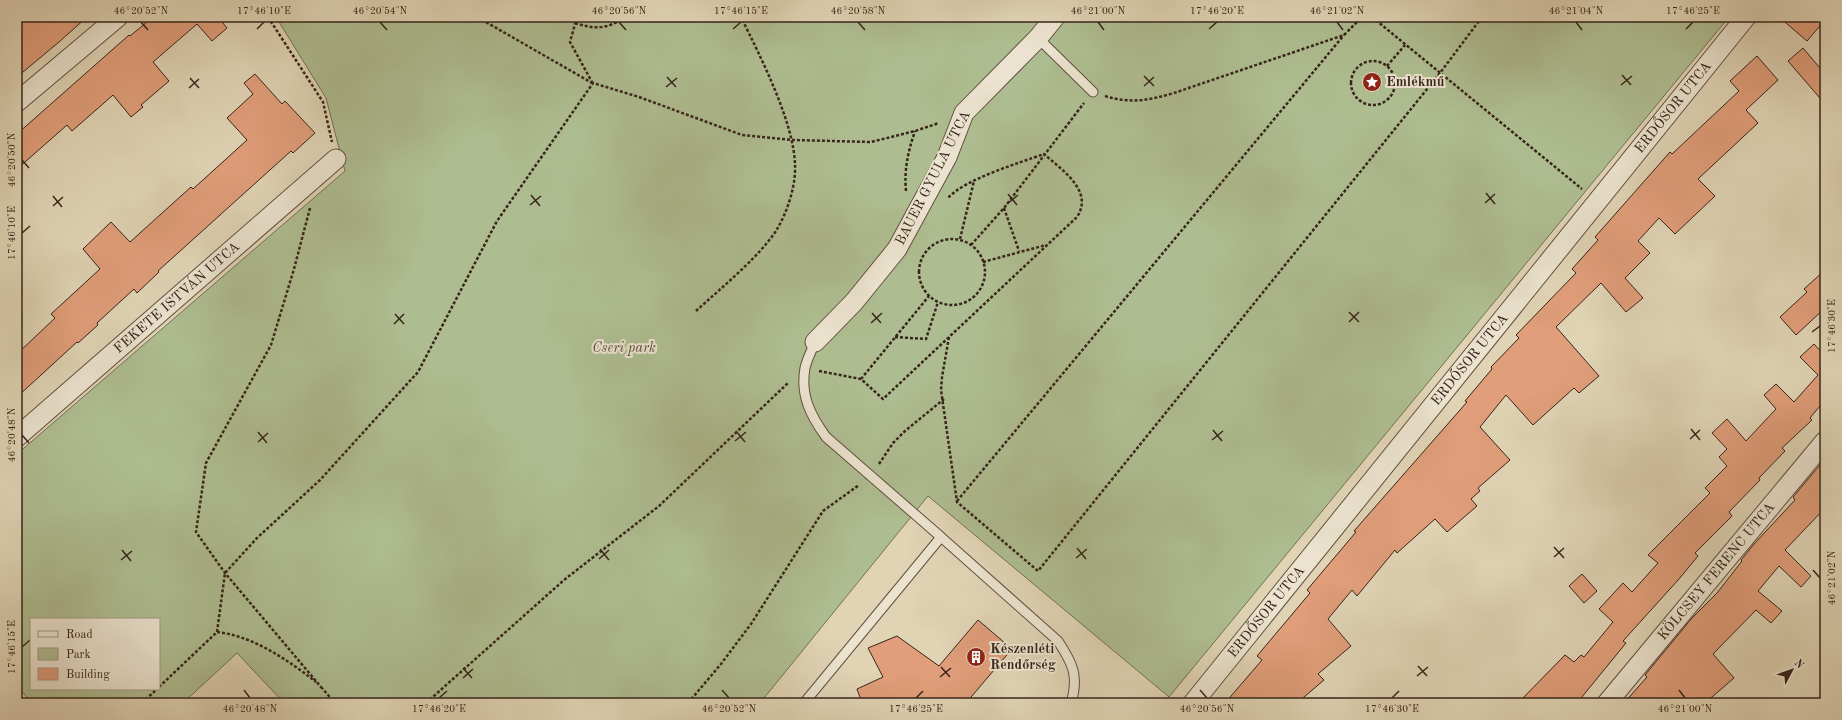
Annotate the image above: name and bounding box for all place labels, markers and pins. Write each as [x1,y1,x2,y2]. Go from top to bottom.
place icon: Emlékmű [1361,71,1383,93]
place label: Emlékmű [1386,75,1445,89]
place label: Készenléti Rendőrség [990,642,1056,672]
building icon: Készenléti Rendőrség [965,646,987,668]

